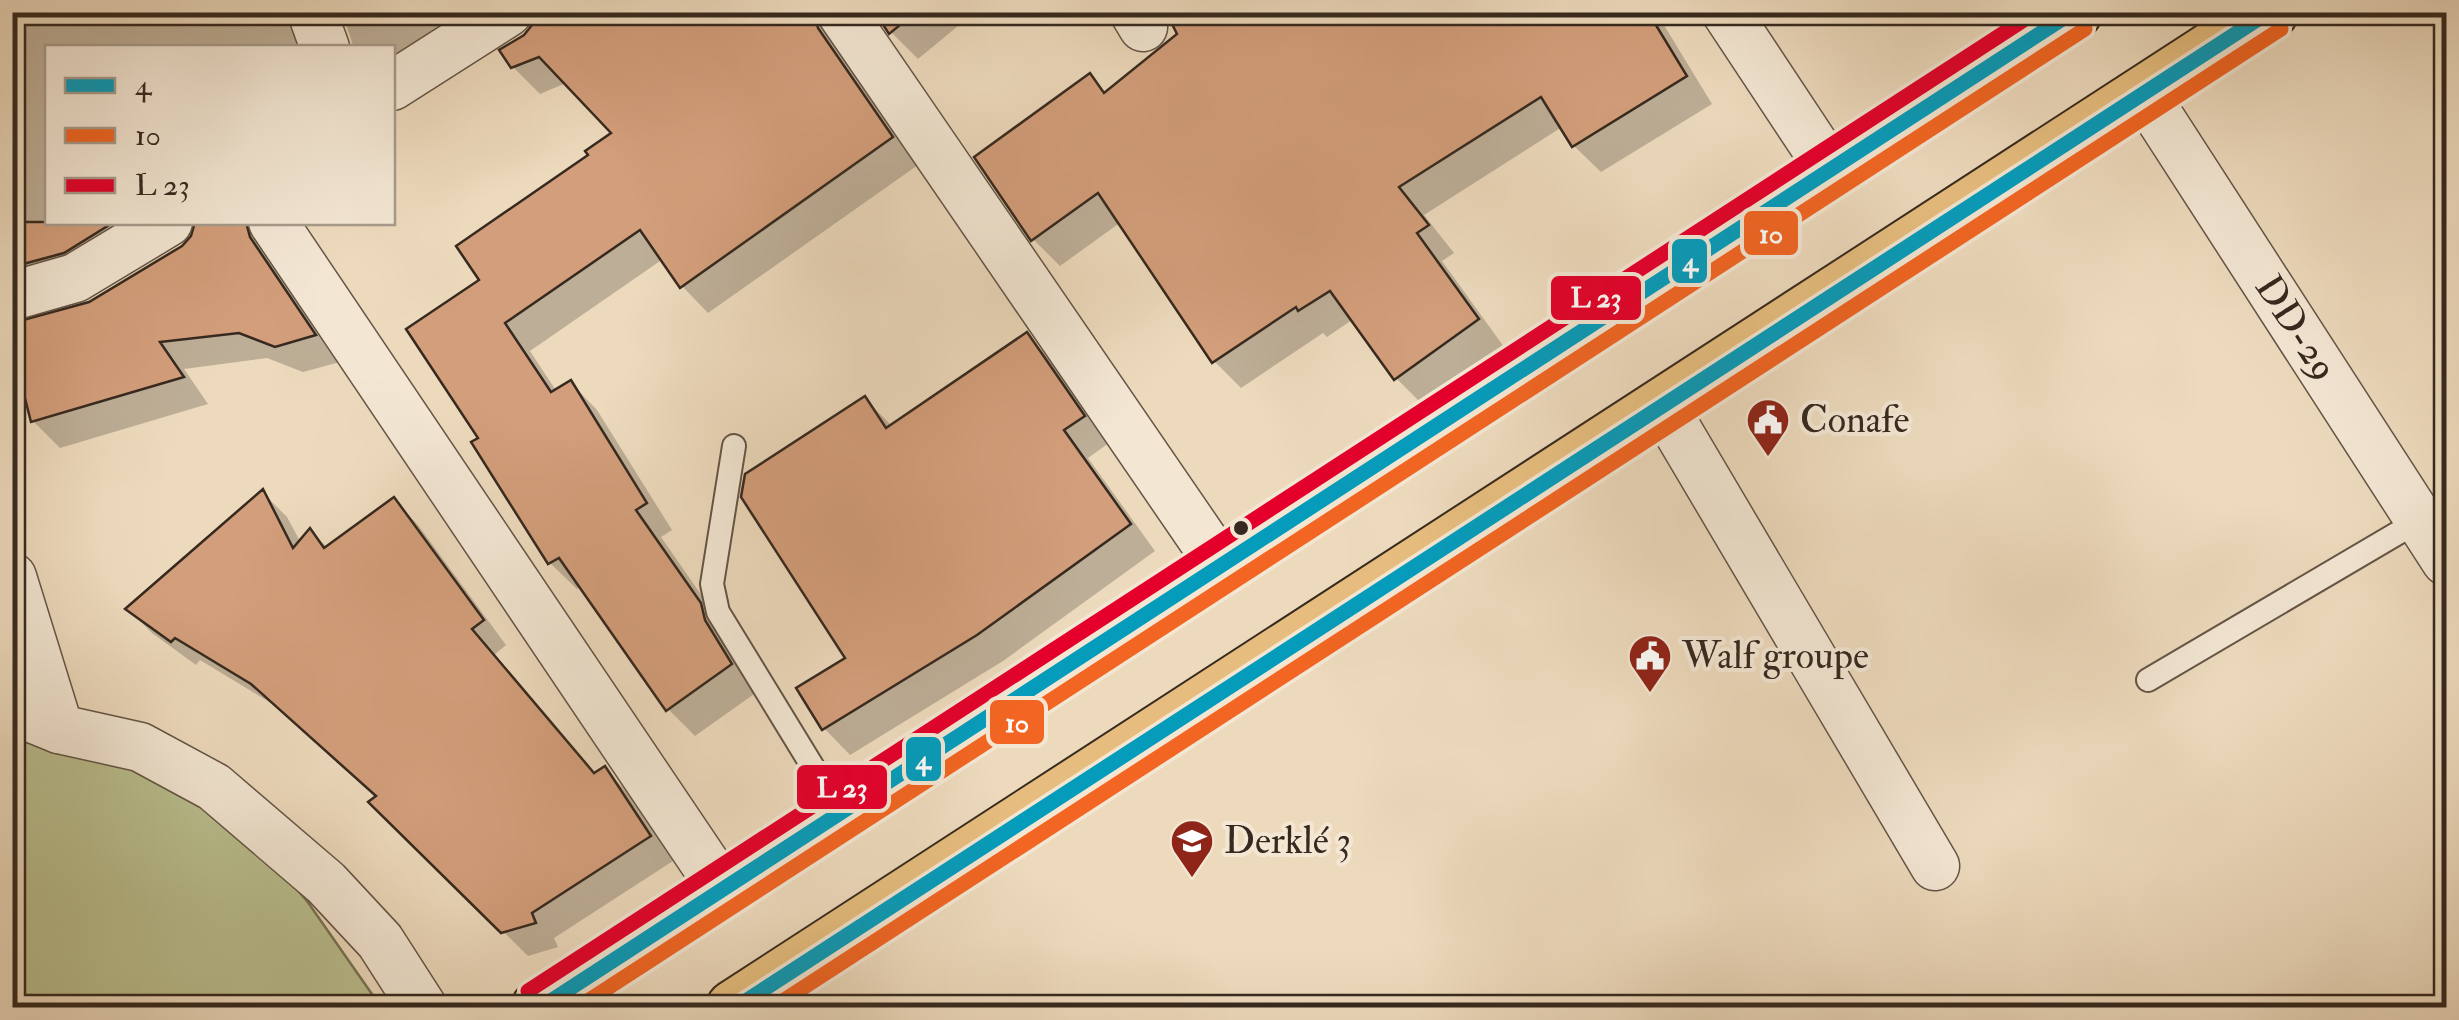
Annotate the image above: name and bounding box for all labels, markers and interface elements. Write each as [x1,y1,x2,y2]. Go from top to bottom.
legend [45,45,395,225]
text: 4 [135,67,153,104]
text: 10 [135,117,161,154]
text: L 23 [135,167,190,204]
line badge: 10 [1742,209,1800,257]
text: 10 [1759,217,1783,252]
line badge: 4 [1670,237,1709,285]
text: 4 [1681,245,1699,280]
street label: DD-29 [2244,266,2348,390]
line badge: L 23 [1549,274,1643,322]
text: L 23 [1570,281,1622,316]
place label: Conafe [1800,396,1909,444]
public building icon: Conafe [1745,397,1791,458]
unlabelled marker [1231,518,1251,538]
place label: Walf groupe [1681,632,1869,680]
public building icon: Walf groupe [1627,633,1673,694]
line badge: 10 [988,698,1046,746]
text: 10 [1005,706,1029,741]
line badge: 4 [904,735,943,783]
text: 4 [914,743,932,778]
line badge: L 23 [795,763,889,811]
text: L 23 [816,771,868,806]
place label: Derklé 3 [1224,817,1351,865]
school or university icon: Derklé 3 [1169,818,1215,879]

